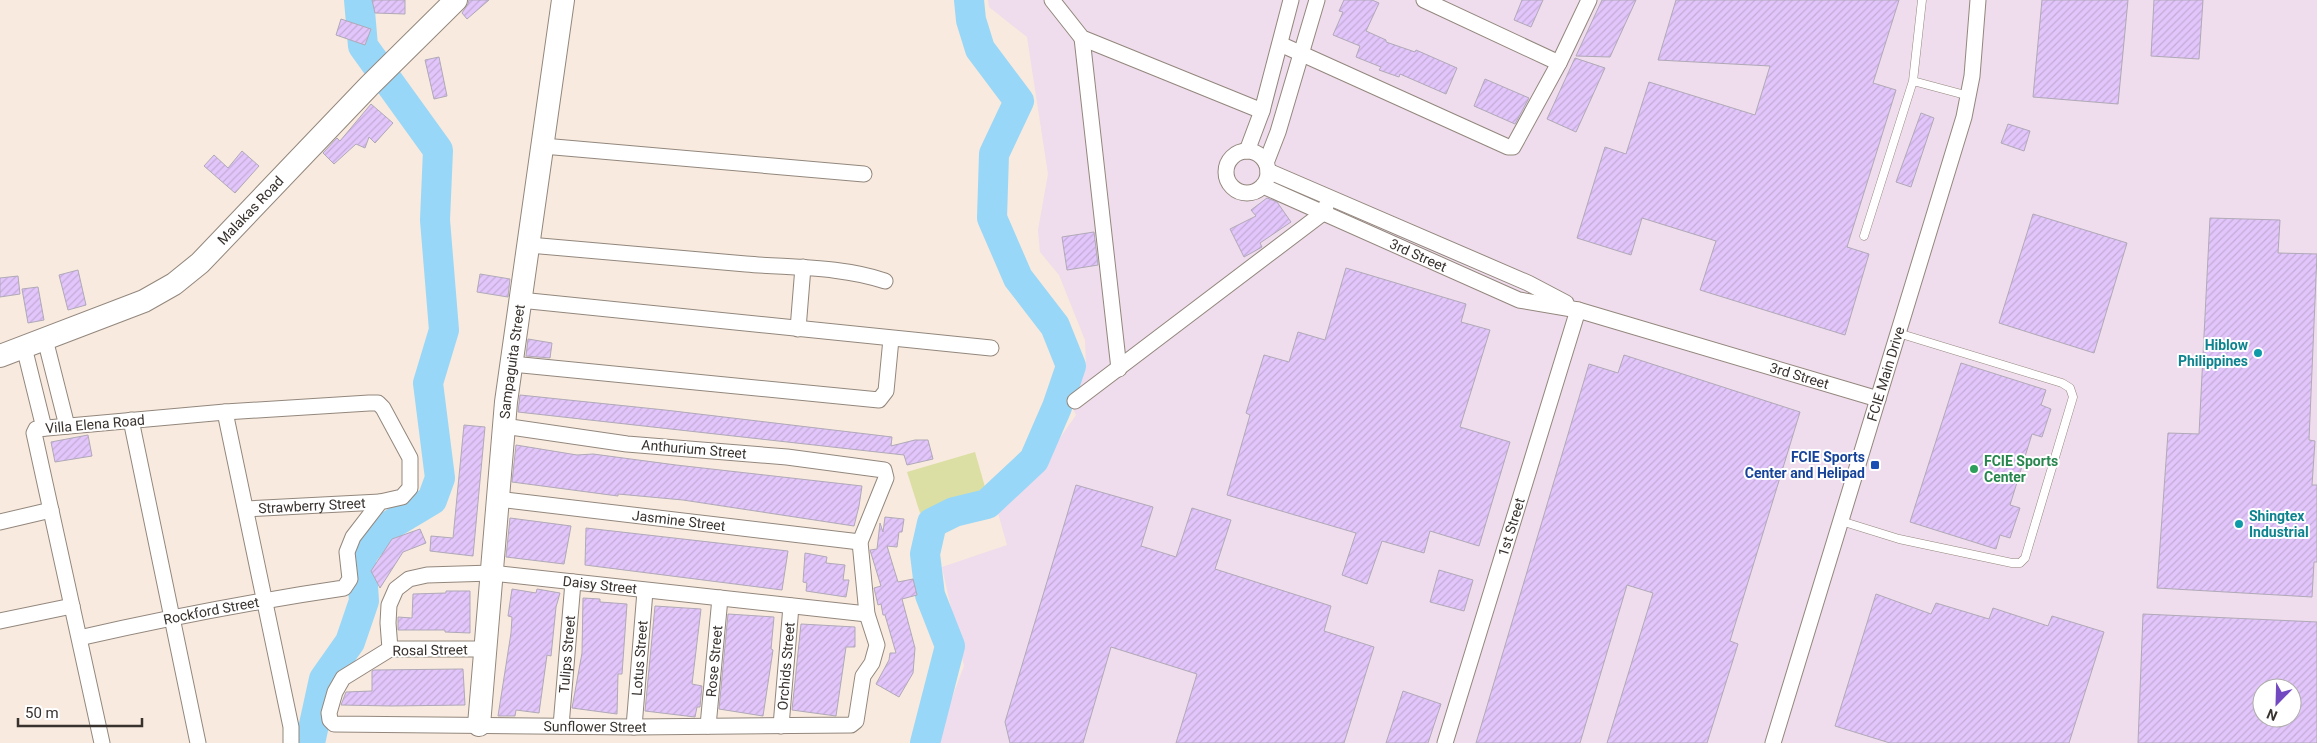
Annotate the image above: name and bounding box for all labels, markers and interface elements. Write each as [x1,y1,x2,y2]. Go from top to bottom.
street label: Malakas Road [214,173,287,248]
street label: 3rd Street [1387,235,1450,275]
street label: Sampaguita Street [497,303,528,419]
street label: FCIE Main Drive [1864,325,1908,423]
place label: Hiblow Philippines [2178,337,2249,369]
marker: Hiblow Philippines [2252,347,2264,359]
street label: 3rd Street [1768,359,1831,392]
street label: Villa Elena Road [45,412,145,436]
street label: Anthurium Street [641,436,748,462]
place label: FCIE Sports Center and Helipad [1745,449,1865,481]
place label: FCIE Sports Center [1984,453,2058,485]
marker: FCIE Sports Center and Helipad [1869,459,1881,471]
marker: FCIE Sports Center [1968,463,1980,475]
street label: Strawberry Street [258,495,366,516]
street label: 1st Street [1495,495,1528,558]
street label: Jasmine Street [631,507,727,534]
place label: Shingtex Industrial [2249,508,2309,540]
marker: Shingtex Industrial [2233,518,2245,530]
street label: Daisy Street [562,573,638,597]
street label: Rockford Street [162,594,261,628]
street label: Tulips Street [556,614,578,694]
street label: Lotus Street [629,620,651,697]
street label: Orchids Street [774,621,798,711]
street label: Rose Street [703,624,725,698]
street label: Rosal Street [392,641,468,659]
north arrow [2252,678,2302,728]
scale bar [18,696,141,728]
text: 50 m [25,704,59,722]
text: N [2264,706,2280,724]
street label: Sunflower Street [544,718,647,735]

